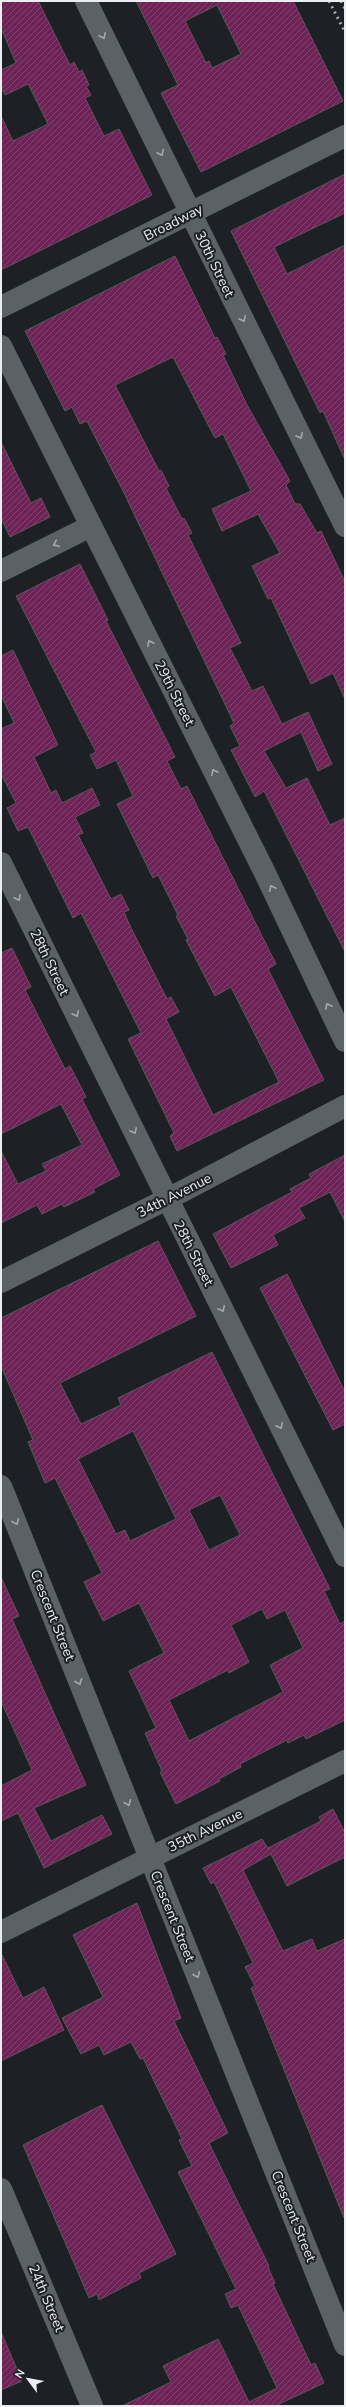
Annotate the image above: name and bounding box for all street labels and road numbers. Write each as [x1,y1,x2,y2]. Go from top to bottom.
street label: Broadway [140,199,207,245]
street label: 30th Street [190,228,239,301]
street label: 29th Street [150,657,199,729]
street label: 28th Street [25,926,74,999]
street label: 34th Avenue [134,1169,215,1222]
street label: 28th Street [169,1217,218,1289]
street label: Crescent Street [26,1567,80,1664]
street label: 35th Avenue [165,1804,246,1857]
street label: Crescent Street [146,1868,200,1965]
street label: Crescent Street [267,2168,321,2265]
street label: 24th Street [24,2262,69,2335]

